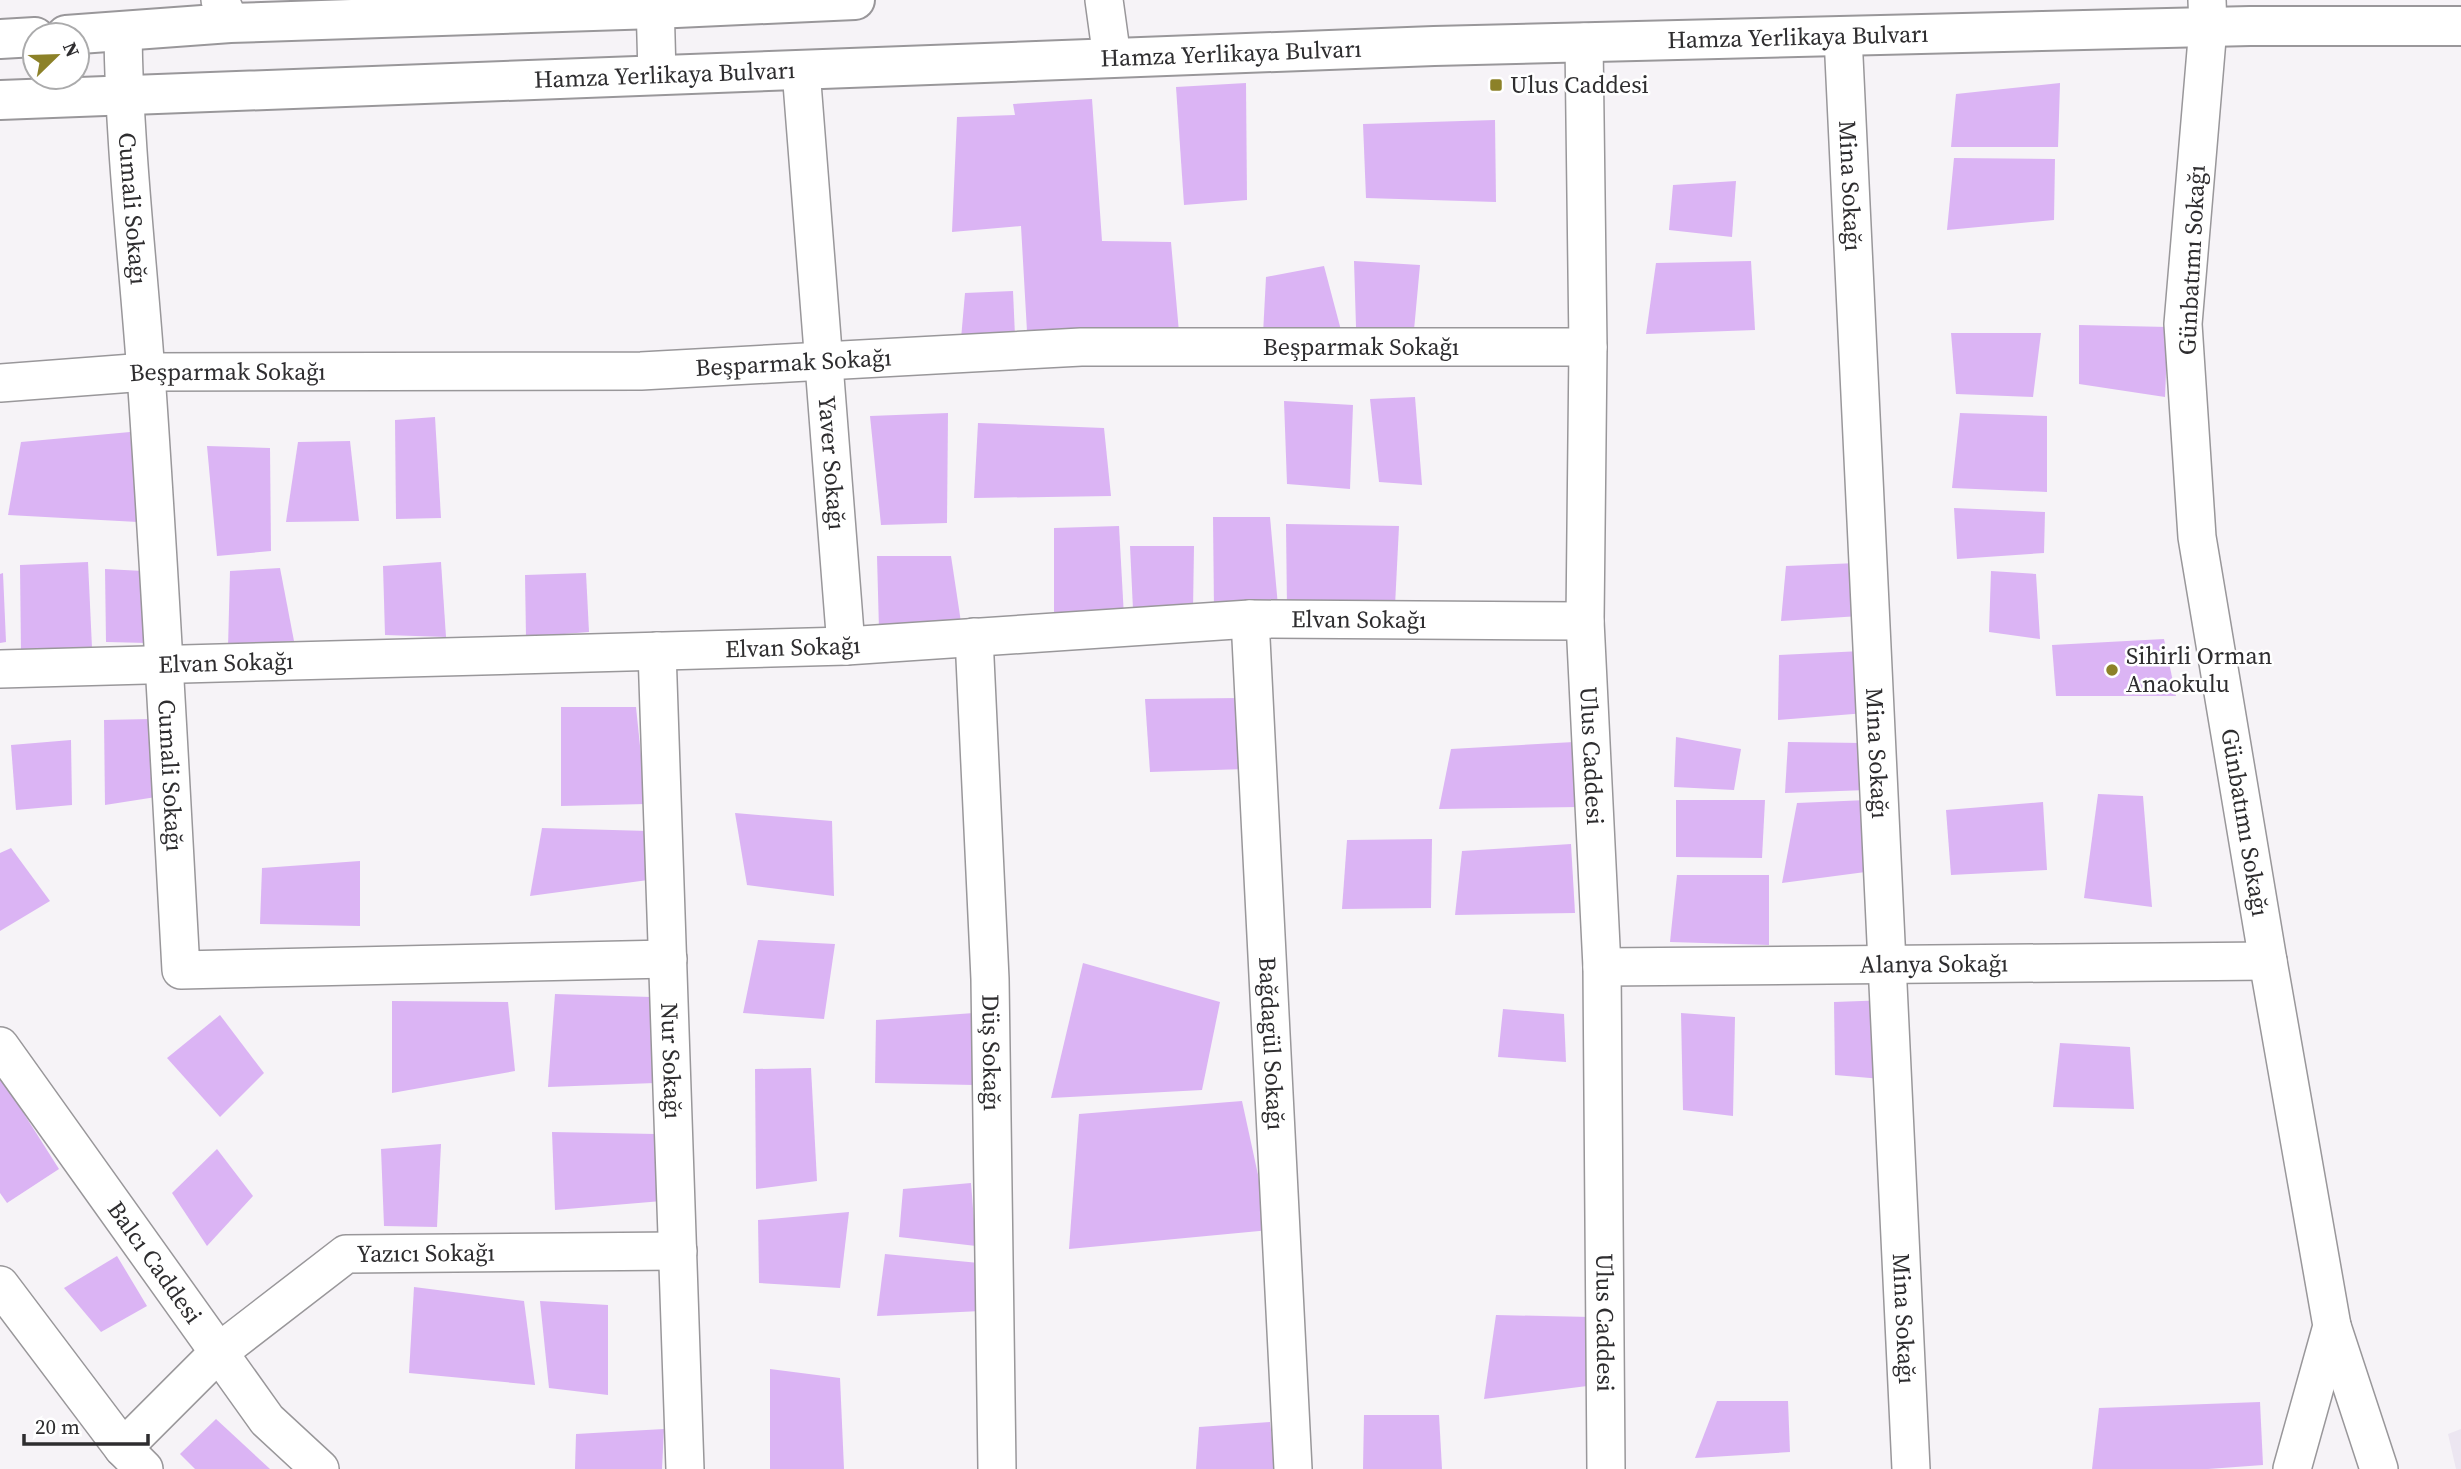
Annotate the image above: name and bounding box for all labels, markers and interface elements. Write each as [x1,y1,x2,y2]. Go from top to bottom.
street label: Hamza Yerlikaya Bulvarı [1667,17,1929,56]
north arrow [21,21,91,91]
street label: Hamza Yerlikaya Bulvarı [1100,32,1362,75]
text: N [57,38,86,61]
street label: Hamza Yerlikaya Bulvarı [533,53,796,96]
place label: Ulus Caddesi [1510,68,1649,101]
marker: Ulus Caddesi [1488,77,1504,93]
street label: Mina Sokağı [1831,120,1870,252]
street label: Cumali Sokağı [111,132,156,286]
street label: Günbatımı Sokağı [2170,164,2213,356]
street label: Beşparmak Sokağı [1263,330,1459,363]
street label: Beşparmak Sokağı [694,340,892,384]
street label: Beşparmak Sokağı [128,355,326,389]
street label: Yaver Sokağı [810,394,854,531]
street label: Elvan Sokağı [1291,602,1427,636]
street label: Elvan Sokağı [725,628,861,665]
place label: Sihirli Orman Anaokulu [2126,639,2272,700]
street label: Elvan Sokağı [158,644,294,681]
marker: Sihirli Orman Anaokulu [2104,662,2120,678]
street label: Ulus Caddesi [1572,686,1612,826]
street label: Mina Sokağı [1858,687,1897,819]
street label: Cumali Sokağı [150,698,191,852]
street label: Günbatımı Sokağı [2213,726,2277,919]
street label: Alanya Sokağı [1860,946,2008,981]
street label: Bağdagül Sokağı [1251,956,1293,1131]
street label: Düş Sokağı [974,994,1009,1111]
street label: Nur Sokağı [653,1002,690,1120]
street label: Balcı Caddesi [100,1194,210,1330]
street label: Yazıcı Sokağı [357,1236,495,1270]
street label: Mina Sokağı [1885,1252,1924,1385]
street label: Ulus Caddesi [1588,1253,1622,1392]
scale bar [24,1402,149,1446]
text: 20 m [35,1412,80,1441]

